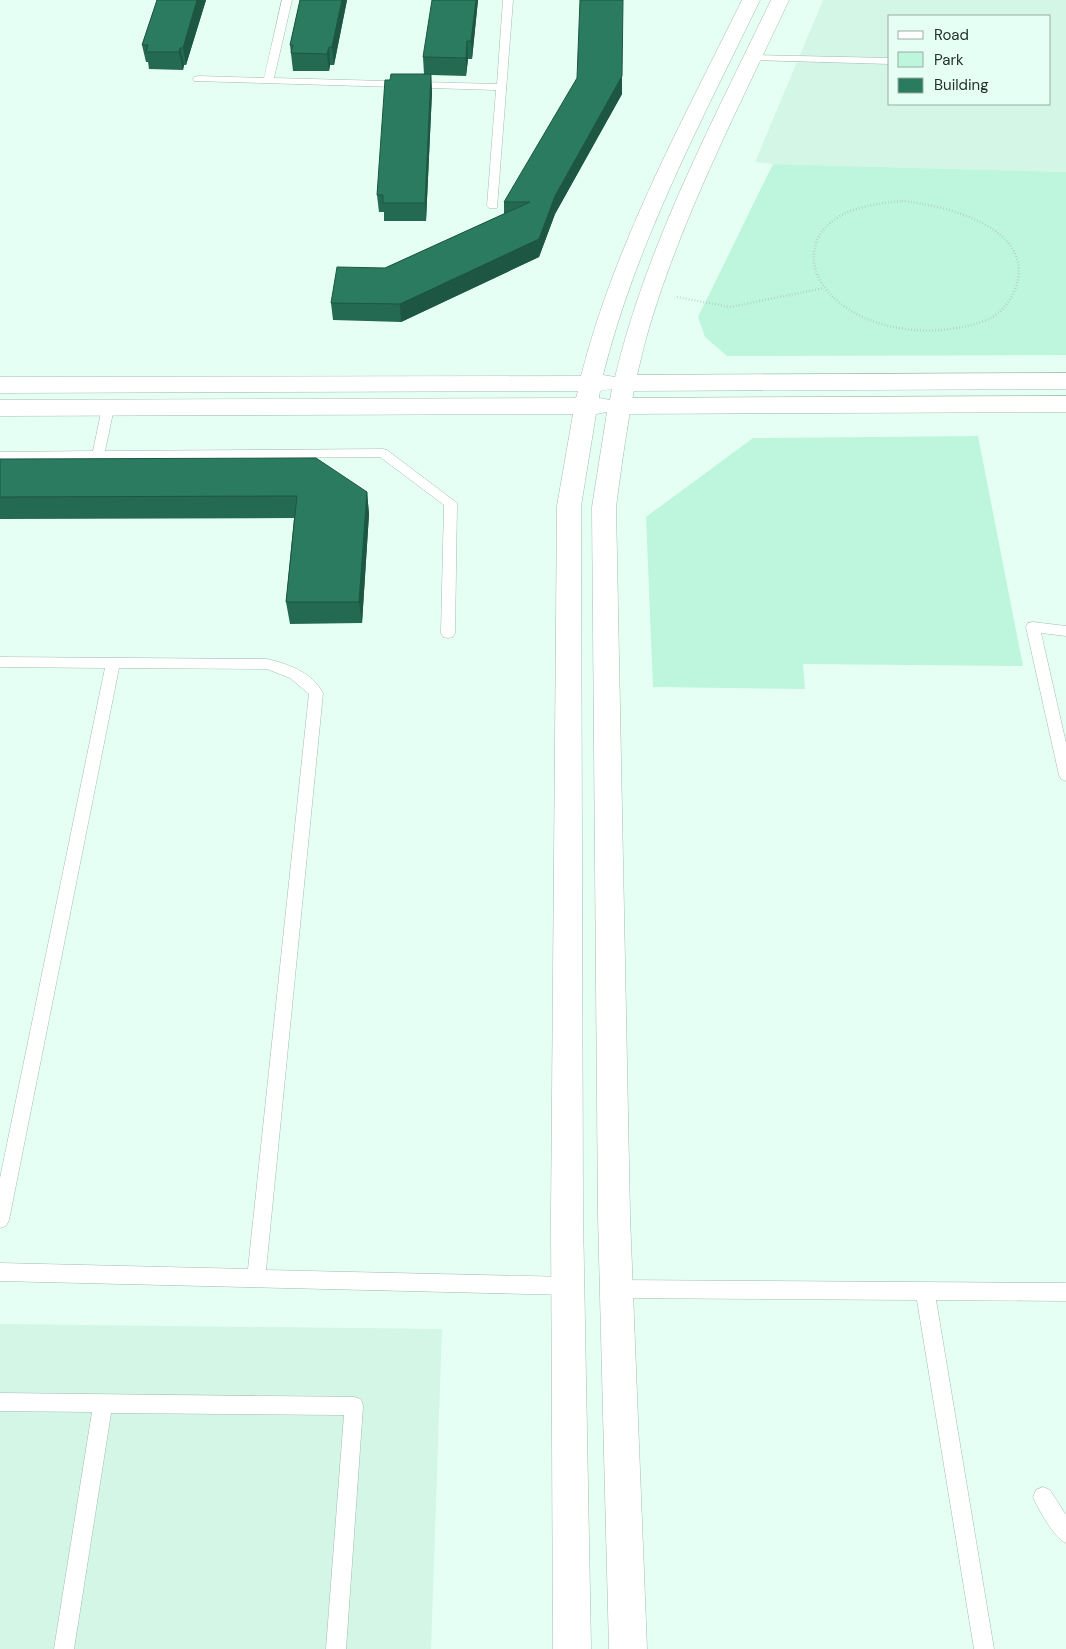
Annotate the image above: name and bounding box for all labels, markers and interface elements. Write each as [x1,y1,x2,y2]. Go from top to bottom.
legend [888,15,1051,105]
text: Road [934,25,969,45]
text: Park [934,50,964,70]
text: Building [934,75,989,95]

